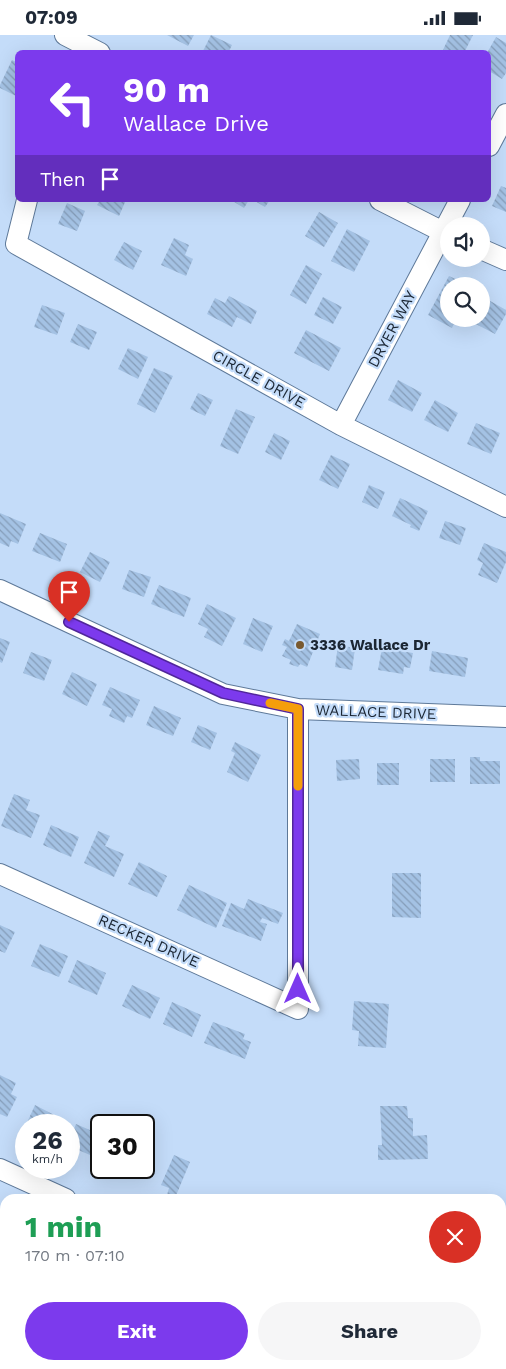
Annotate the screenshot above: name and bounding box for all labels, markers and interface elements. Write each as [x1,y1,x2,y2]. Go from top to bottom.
text: 07:09 [25,6,78,29]
text: 90 m [123,69,210,111]
icon: left [40,70,105,135]
text: Wallace Drive [123,111,269,136]
icon: arrive [96,165,124,193]
text: Then [40,168,86,191]
map controls [440,217,490,327]
button: sound [440,217,490,267]
button: search [440,277,490,327]
street label: DRYER WAY [364,287,420,370]
street label: CIRCLE DRIVE [210,346,308,412]
pin [48,571,90,622]
icon: arrive [55,578,83,606]
place label: 3336 Wallace Dr [310,636,431,654]
marker: 3336 Wallace Dr [294,639,306,651]
street label: WALLACE DRIVE [315,701,437,723]
street label: RECKER DRIVE [96,911,202,971]
position arrow [271,962,323,1014]
speed limit sign: 30 [90,1114,155,1179]
text: 26 [32,1126,63,1155]
text: km/h [32,1152,63,1166]
text: 1 min [25,1209,102,1244]
button: close [429,1211,481,1263]
text: 170 m · 07:10 [25,1246,125,1265]
button: Exit [25,1302,248,1360]
button: Share [258,1302,481,1360]

